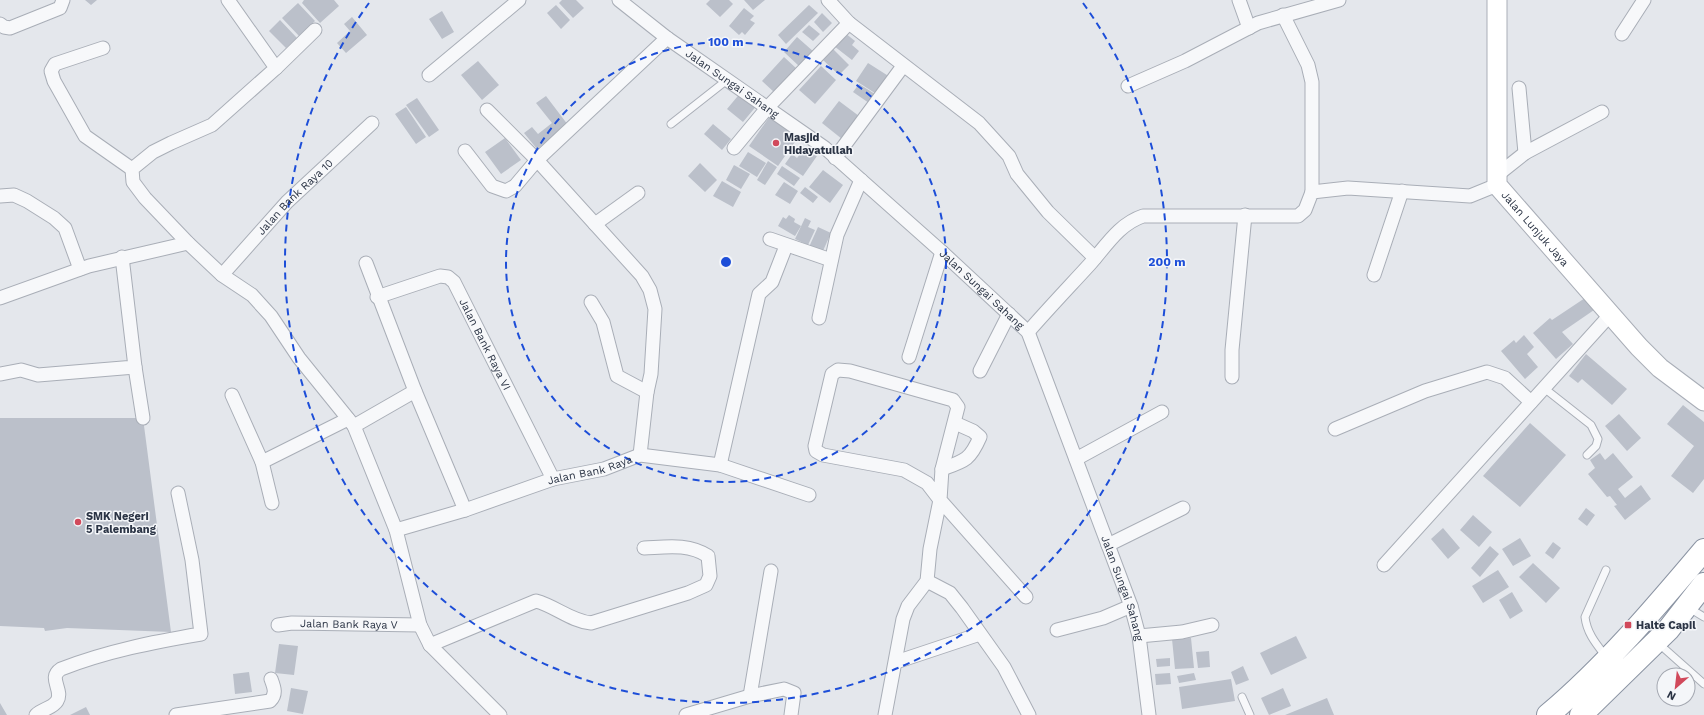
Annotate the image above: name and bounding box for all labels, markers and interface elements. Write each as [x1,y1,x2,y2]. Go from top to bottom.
text: 100 m [708,35,744,49]
street label: Jalan Sungai Sahang [683,47,782,121]
place label: Masjid Hidayatullah [784,131,853,157]
marker: Masjid Hidayatullah [771,138,781,148]
street label: Jalan Bank Raya 10 [254,156,336,237]
street label: Jalan Lunjuk Jaya [1499,188,1572,269]
street label: Jalan Sungai Sahang [937,247,1027,332]
centre of rings [719,255,733,269]
text: 200 m [1148,255,1186,269]
street label: Jalan Bank Raya VI [457,296,514,392]
street label: Jalan Bank Raya [545,452,634,487]
place label: SMK Negeri 5 Palembang [86,510,157,536]
marker: SMK Negeri 5 Palembang [73,517,83,527]
street label: Jalan Sungai Sahang [1099,534,1146,642]
street label: Jalan Bank Raya V [300,617,398,631]
place label: Halte Capil [1636,619,1696,632]
marker: Halte Capil [1623,620,1633,630]
north arrow [1656,667,1696,707]
text: N [1665,688,1678,703]

